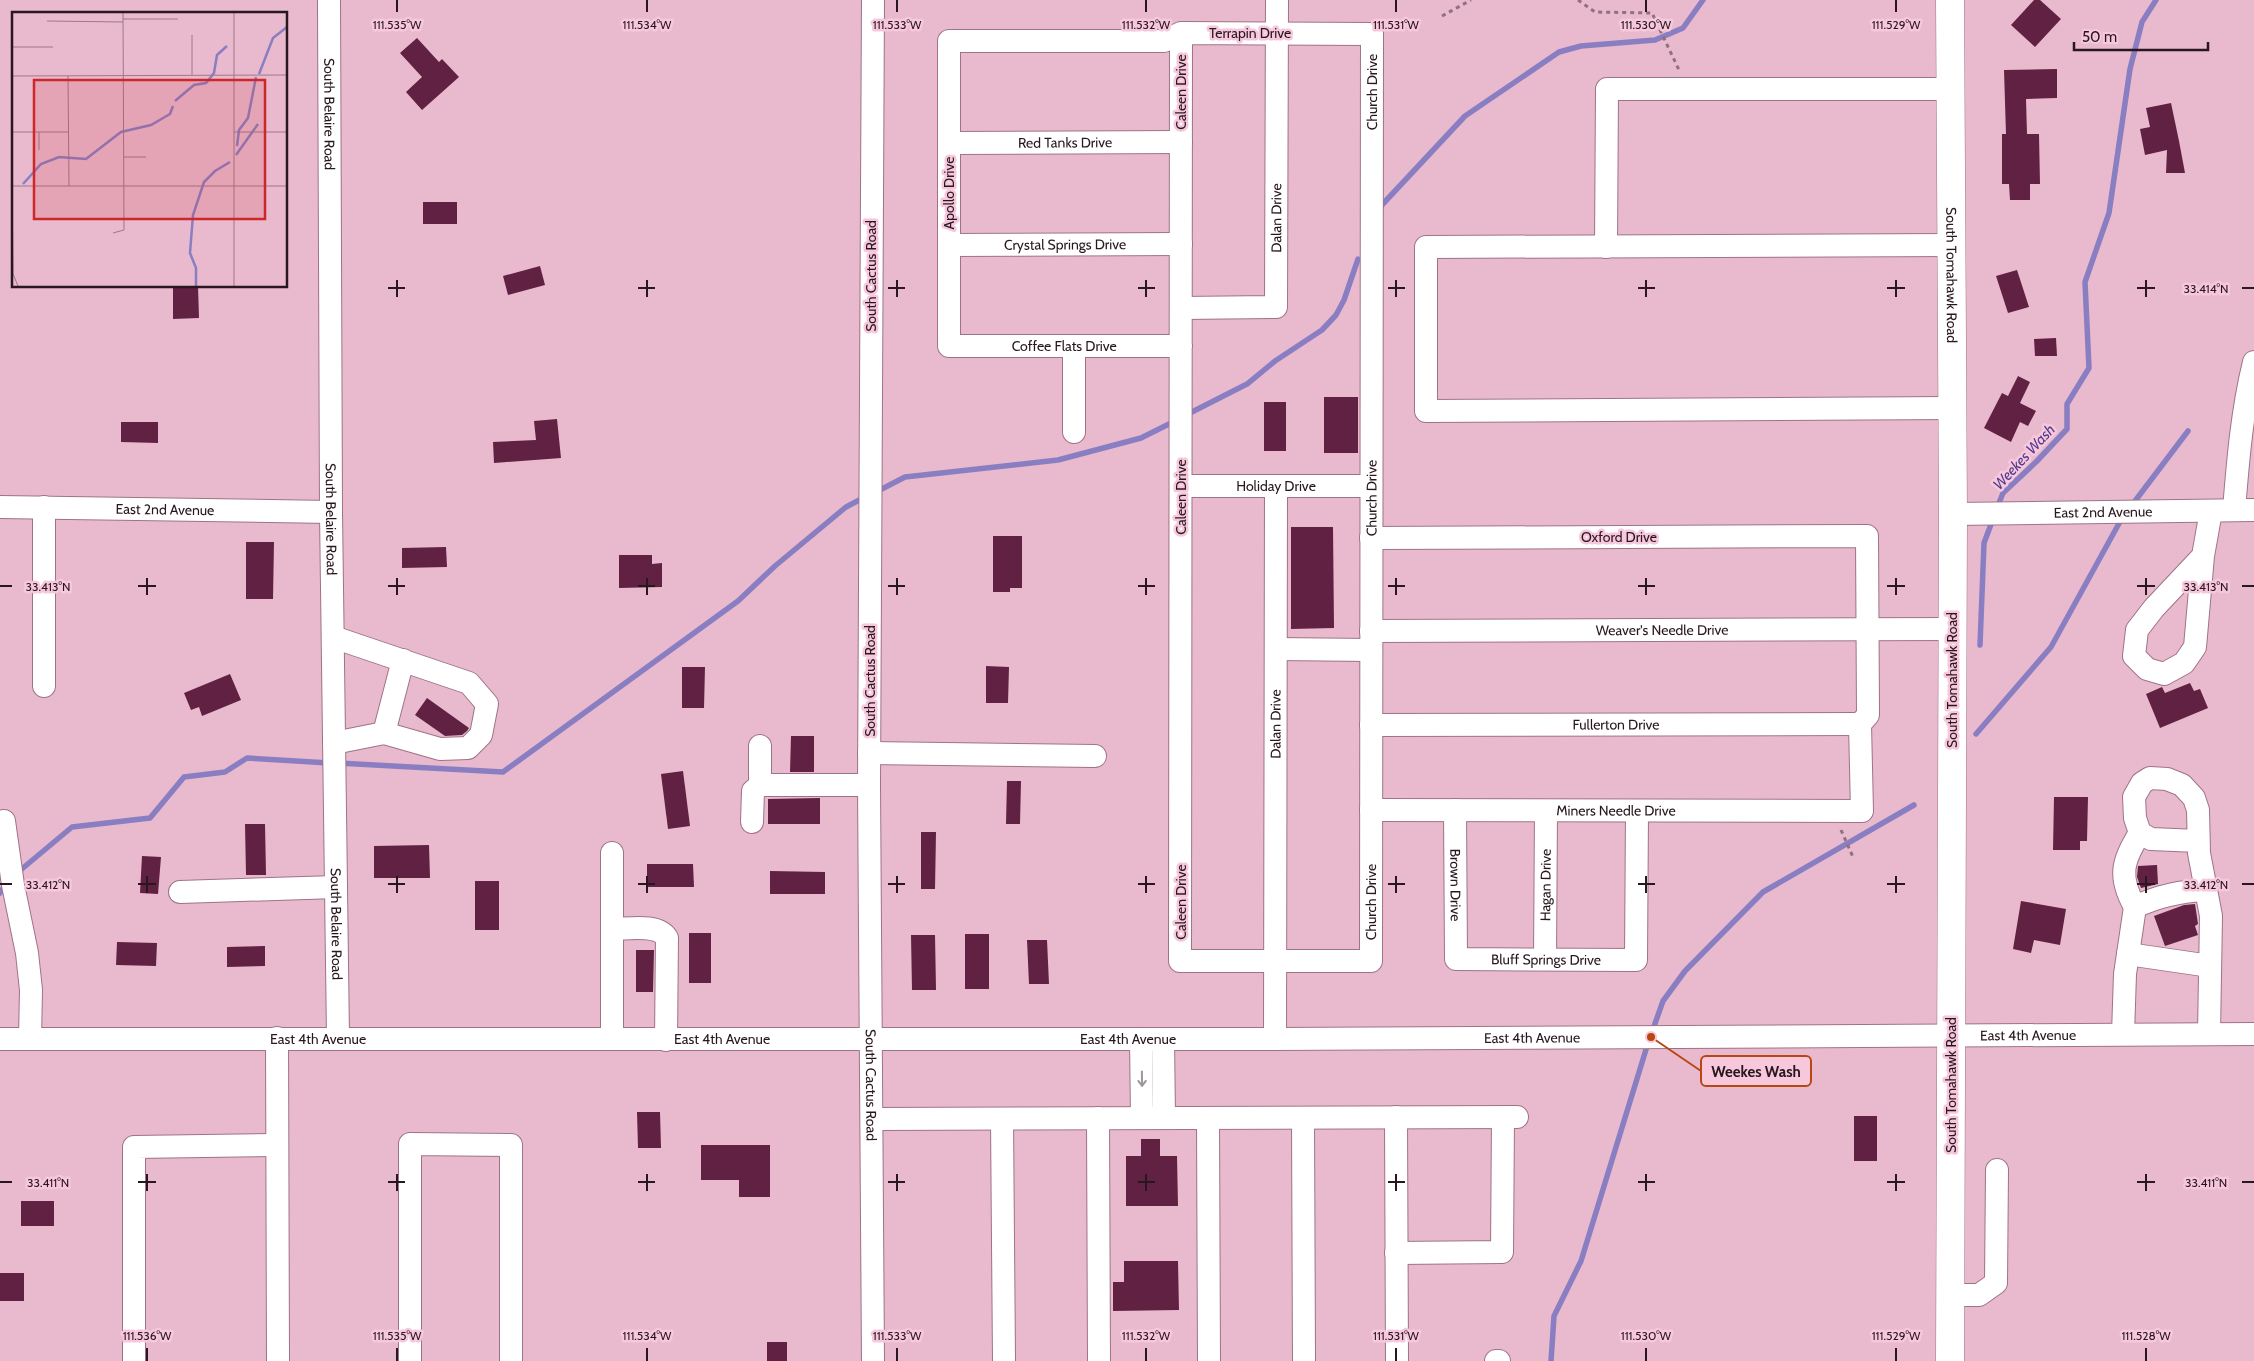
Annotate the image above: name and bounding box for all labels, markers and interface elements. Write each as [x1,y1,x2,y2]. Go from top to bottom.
inset map [12,12,288,288]
text: 111.535°W [373,17,422,32]
text: 111.534°W [623,17,672,32]
text: 111.533°W [873,17,922,32]
text: 111.532°W [1122,17,1171,32]
text: 111.531°W [1373,17,1420,32]
text: 111.530°W [1621,17,1672,32]
text: 111.529°W [1872,17,1921,32]
scale bar [2074,20,2208,52]
street label: Terrapin Drive [1209,24,1291,42]
text: 50 m [2082,28,2117,46]
street label: Caleen Drive [1172,54,1190,130]
street label: Church Drive [1363,54,1381,130]
street label: South Belaire Road [320,58,339,170]
street label: Red Tanks Drive [1018,133,1112,152]
street label: Apollo Drive [940,157,958,229]
street label: Dalan Drive [1267,183,1285,253]
street label: South Tomahawk Road [1942,207,1961,343]
street label: South Cactus Road [862,220,880,332]
street label: Crystal Springs Drive [1004,235,1126,254]
text: 33.414°N [2183,281,2229,296]
street label: Coffee Flats Drive [1012,337,1117,355]
water label: Weekes Wash [1989,421,2059,493]
street label: Caleen Drive [1172,459,1190,535]
street label: Church Drive [1362,460,1381,536]
street label: South Belaire Road [322,463,341,575]
street label: Holiday Drive [1236,477,1316,495]
street label: East 2nd Avenue [115,500,214,519]
street label: East 2nd Avenue [2054,502,2152,522]
street label: Oxford Drive [1581,528,1657,546]
text: 33.413°N [26,579,70,594]
text: 33.413°N [2184,579,2228,594]
street label: South Tomahawk Road [1943,612,1961,748]
street label: Weaver's Needle Drive [1596,621,1728,639]
street label: South Cactus Road [861,625,879,737]
street label: Dalan Drive [1267,689,1285,759]
street label: Fullerton Drive [1572,715,1660,734]
street label: Miners Needle Drive [1556,801,1676,820]
street label: Brown Drive [1446,849,1465,921]
street label: Hagan Drive [1536,849,1555,921]
street label: Caleen Drive [1172,864,1190,940]
street label: Church Drive [1362,864,1380,940]
street label: South Belaire Road [327,868,346,980]
text: 33.412°N [26,877,70,892]
text: 33.412°N [2184,877,2228,892]
street label: Bluff Springs Drive [1491,950,1601,969]
street label: South Tomahawk Road [1942,1017,1960,1153]
street label: East 4th Avenue [1980,1026,2076,1044]
street label: East 4th Avenue [1484,1028,1580,1047]
street label: South Cactus Road [862,1029,880,1141]
street label: East 4th Avenue [270,1030,366,1048]
street label: East 4th Avenue [674,1030,770,1048]
street label: East 4th Avenue [1080,1030,1176,1048]
callout: Weekes Wash [1701,1056,1811,1086]
text: Weekes Wash [1711,1063,1801,1081]
one-way arrow [1137,1070,1147,1086]
text: 33.411°N [27,1175,69,1190]
text: 33.411°N [2185,1175,2227,1190]
text: 111.536°W [123,1328,172,1343]
text: 111.535°W [373,1328,422,1343]
text: 111.534°W [623,1328,672,1343]
text: 111.533°W [873,1328,922,1343]
text: 111.532°W [1122,1328,1171,1343]
text: 111.531°W [1373,1328,1420,1343]
text: 111.530°W [1621,1328,1672,1343]
text: 111.529°W [1872,1328,1921,1343]
text: 111.528°W [2121,1328,2171,1343]

